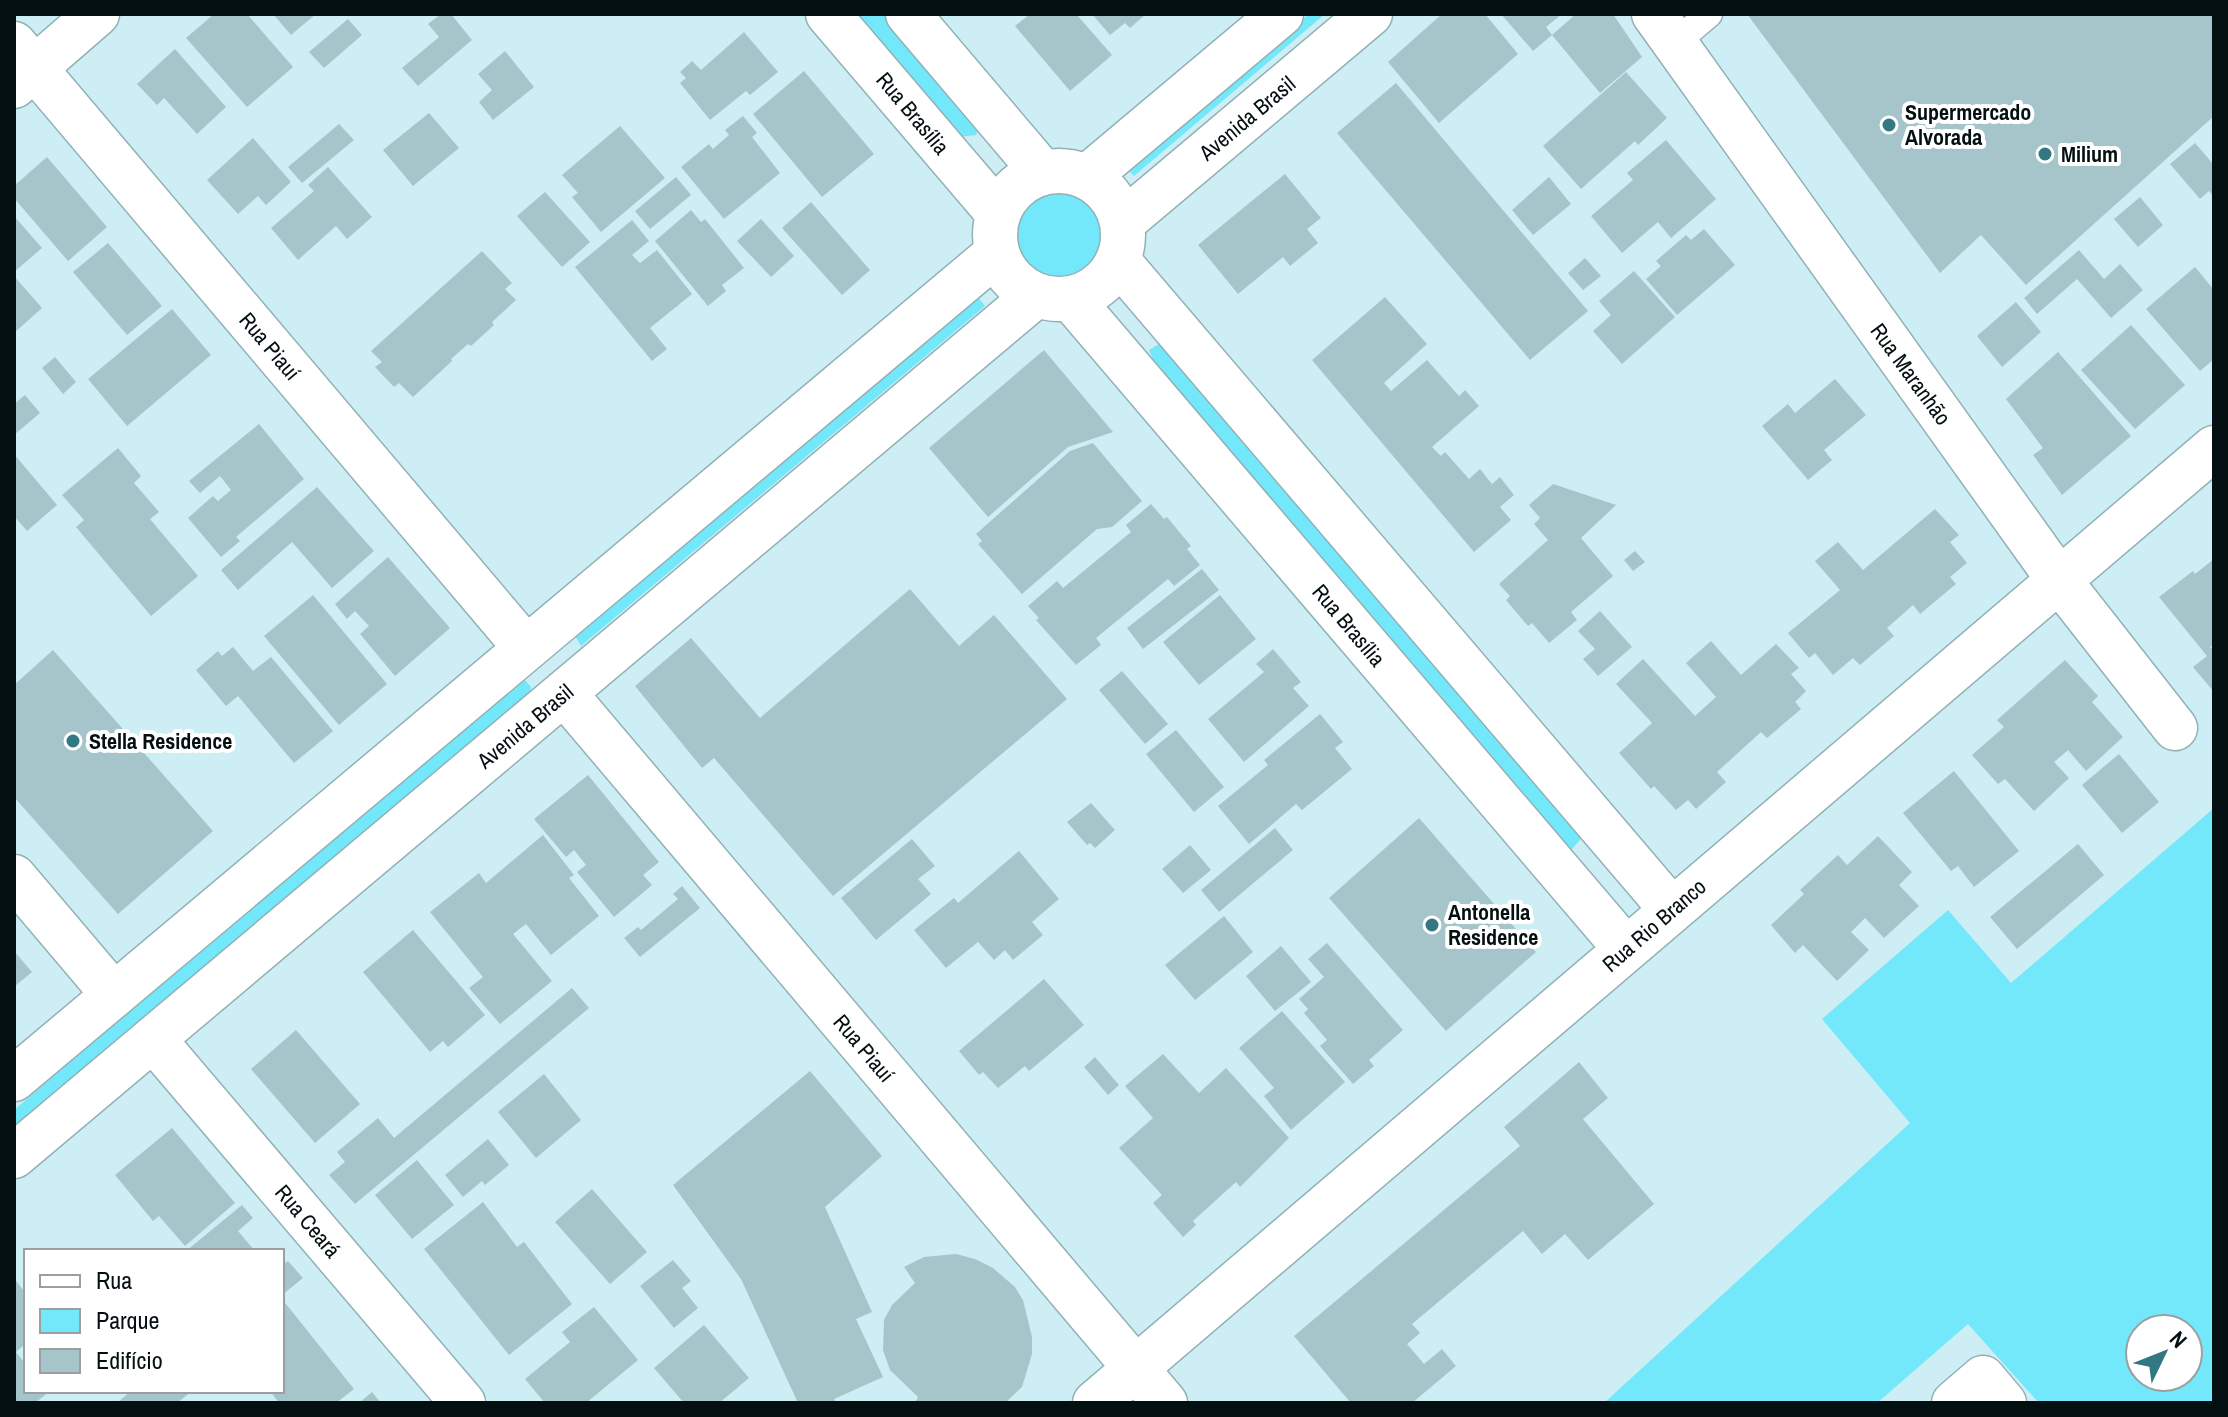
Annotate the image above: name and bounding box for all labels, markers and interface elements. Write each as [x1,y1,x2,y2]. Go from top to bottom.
street label: Rua Brasília [870,65,956,161]
street label: Avenida Brasil [1192,69,1301,168]
place label: Supermercado Alvorada [1905,97,2031,152]
marker: Supermercado Alvorada [1880,116,1898,134]
place label: Milium [2061,139,2118,169]
marker: Milium [2036,145,2054,163]
street label: Rua Piauí [233,306,308,387]
street label: Rua Maranhão [1864,317,1958,431]
street label: Rua Brasília [1306,577,1392,673]
street label: Avenida Brasil [470,677,579,776]
place label: Stella Residence [89,726,232,756]
marker: Stella Residence [64,732,82,750]
street label: Rua Rio Branco [1596,872,1712,978]
place label: Antonella Residence [1448,897,1538,952]
marker: Antonella Residence [1423,916,1441,934]
street label: Rua Piauí [827,1008,902,1089]
street label: Rua Ceará [268,1178,348,1264]
legend [24,1249,284,1393]
text: Rua [96,1264,132,1296]
text: Parque [96,1304,159,1336]
north arrow [2124,1313,2204,1393]
text: N [2163,1324,2194,1354]
text: Edifício [96,1344,163,1376]

